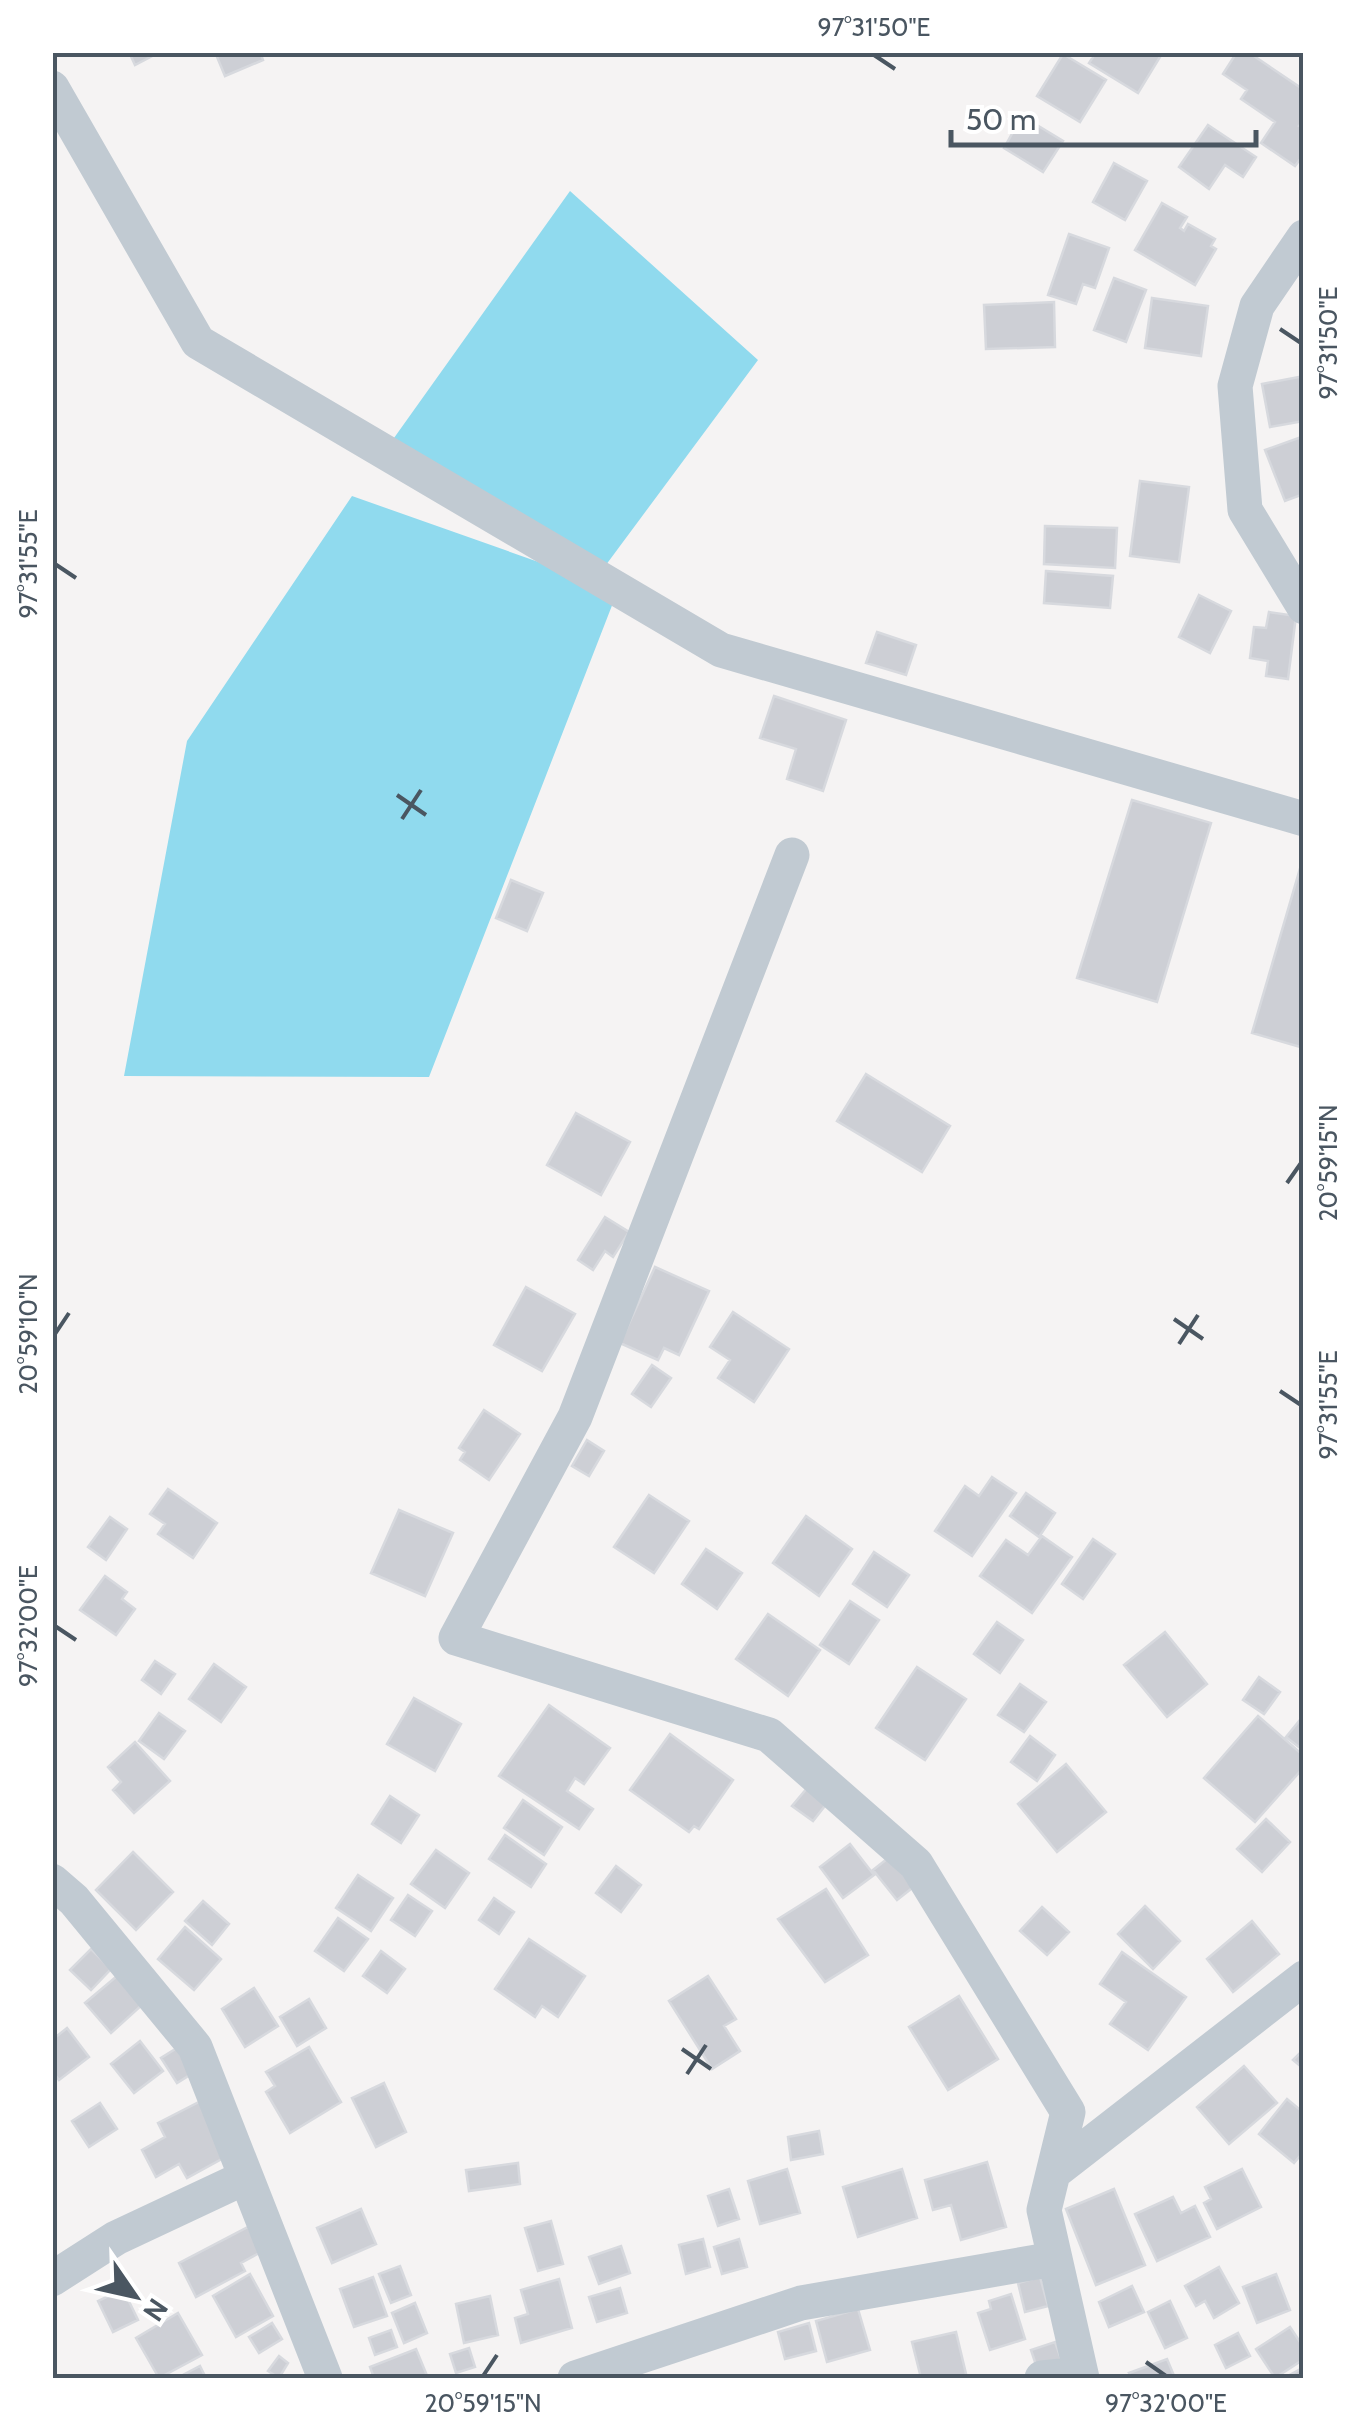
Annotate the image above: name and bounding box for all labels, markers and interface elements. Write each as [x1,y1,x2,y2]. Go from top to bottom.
text: 97°31'50"E [818,12,930,42]
scale bar [951,85,1256,147]
text: 50 m [966,101,1036,138]
text: 97°31'50"E [1313,287,1343,399]
text: 97°31'55"E [13,510,43,618]
text: 20°59'15"N [1313,1104,1343,1222]
text: 20°59'10"N [13,1273,43,1395]
text: 97°31'55"E [1313,1351,1343,1459]
text: 97°32'00"E [13,1565,43,1687]
north arrow [85,2246,185,2346]
text: N [136,2292,175,2328]
text: 20°59'15"N [424,2388,542,2418]
text: 97°32'00"E [1105,2388,1227,2418]

